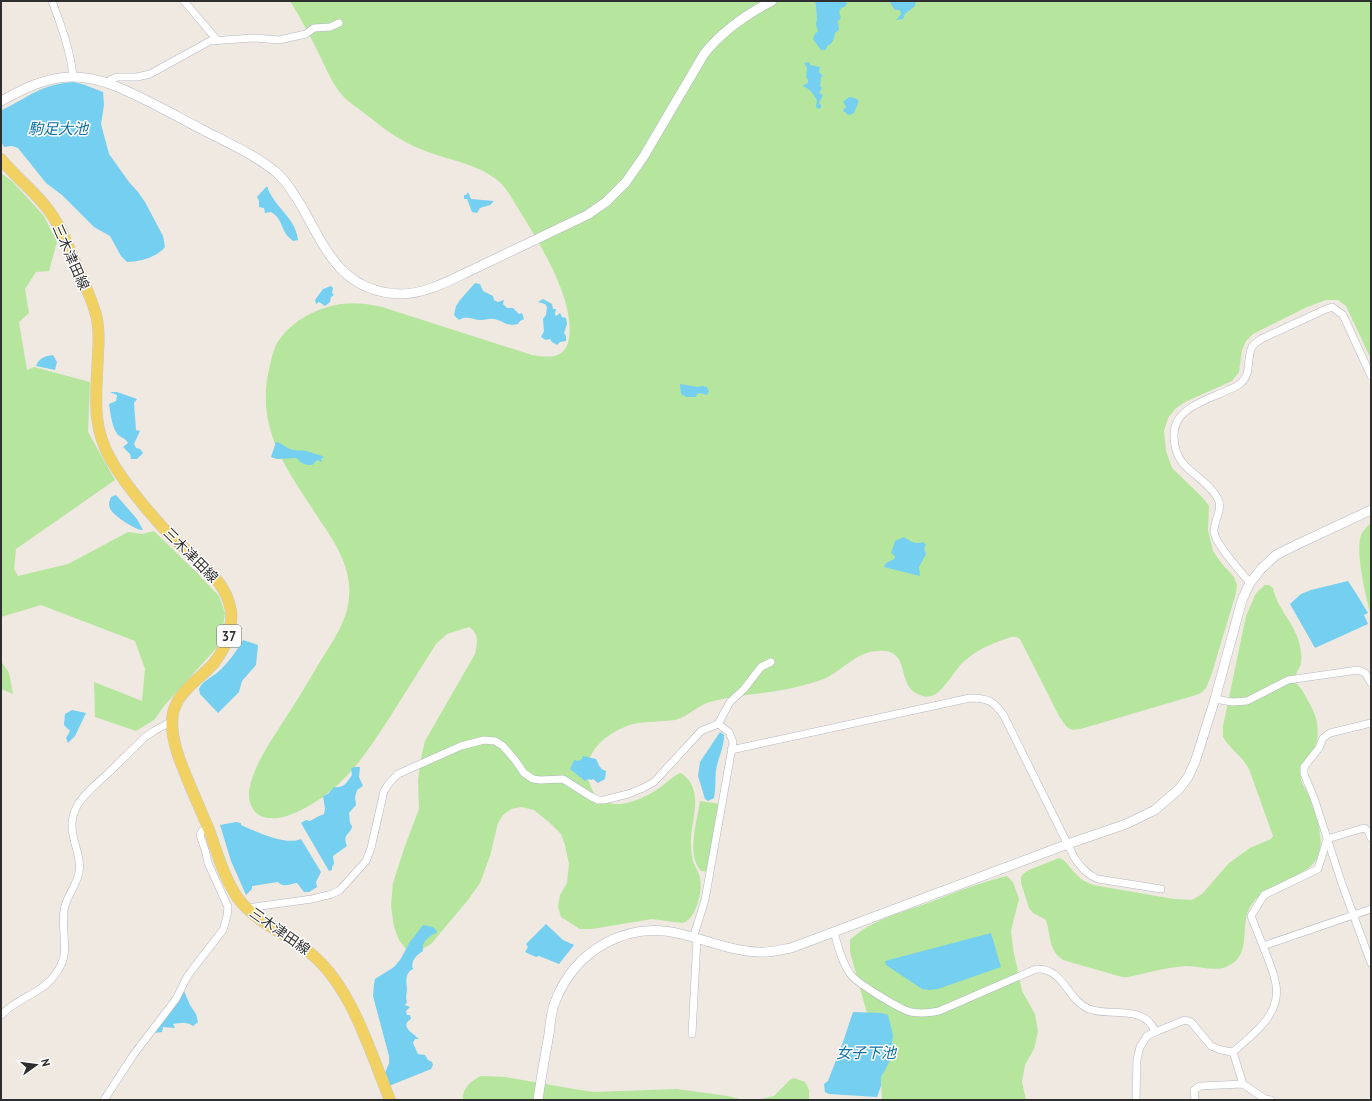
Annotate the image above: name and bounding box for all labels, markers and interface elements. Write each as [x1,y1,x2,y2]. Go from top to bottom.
water label: 駒足大池 [28,119,90,138]
street label: 三木津田線 [49,221,93,293]
street label: 三木津田線 [160,524,222,586]
road number: 37 [217,625,241,647]
street label: 三木津田線 [246,904,314,958]
water label: 女子下池 [836,1043,898,1062]
north arrow [16,1045,56,1085]
text: N [38,1057,53,1068]

